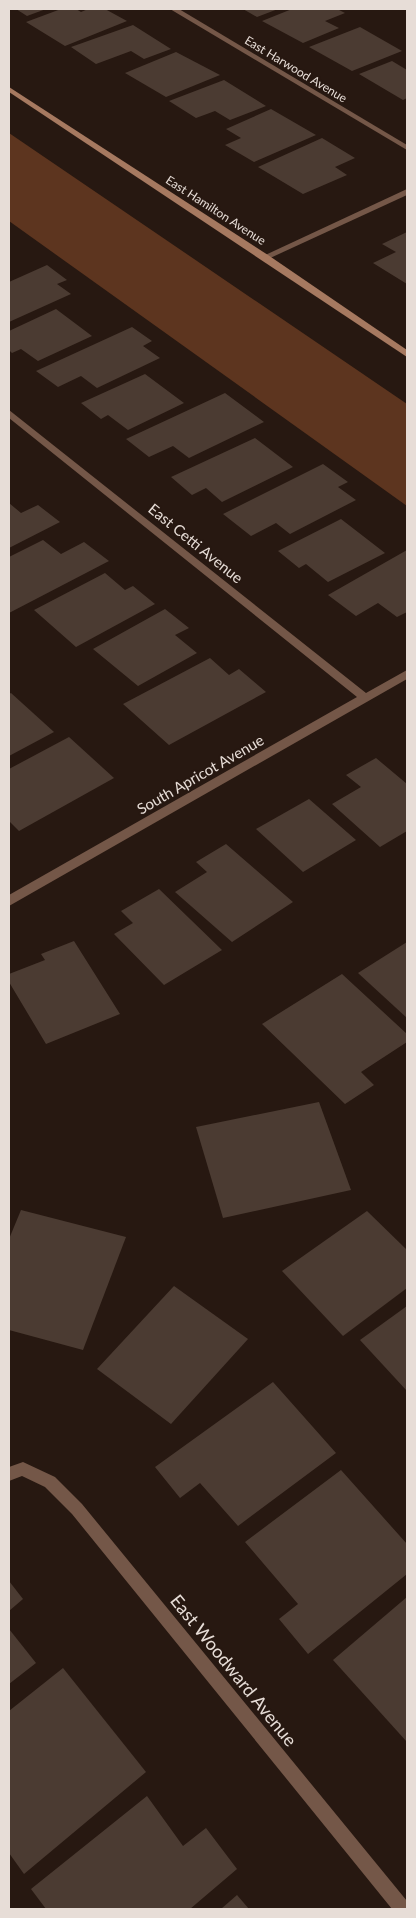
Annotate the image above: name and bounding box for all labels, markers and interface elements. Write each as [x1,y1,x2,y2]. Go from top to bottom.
street label: East Harwood Avenue [242,32,350,106]
street label: East Hamilton Avenue [163,172,269,248]
street label: East Cetti Avenue [145,499,247,587]
street label: South Apricot Avenue [133,730,267,818]
street label: East Woodward Avenue [166,1590,302,1750]

